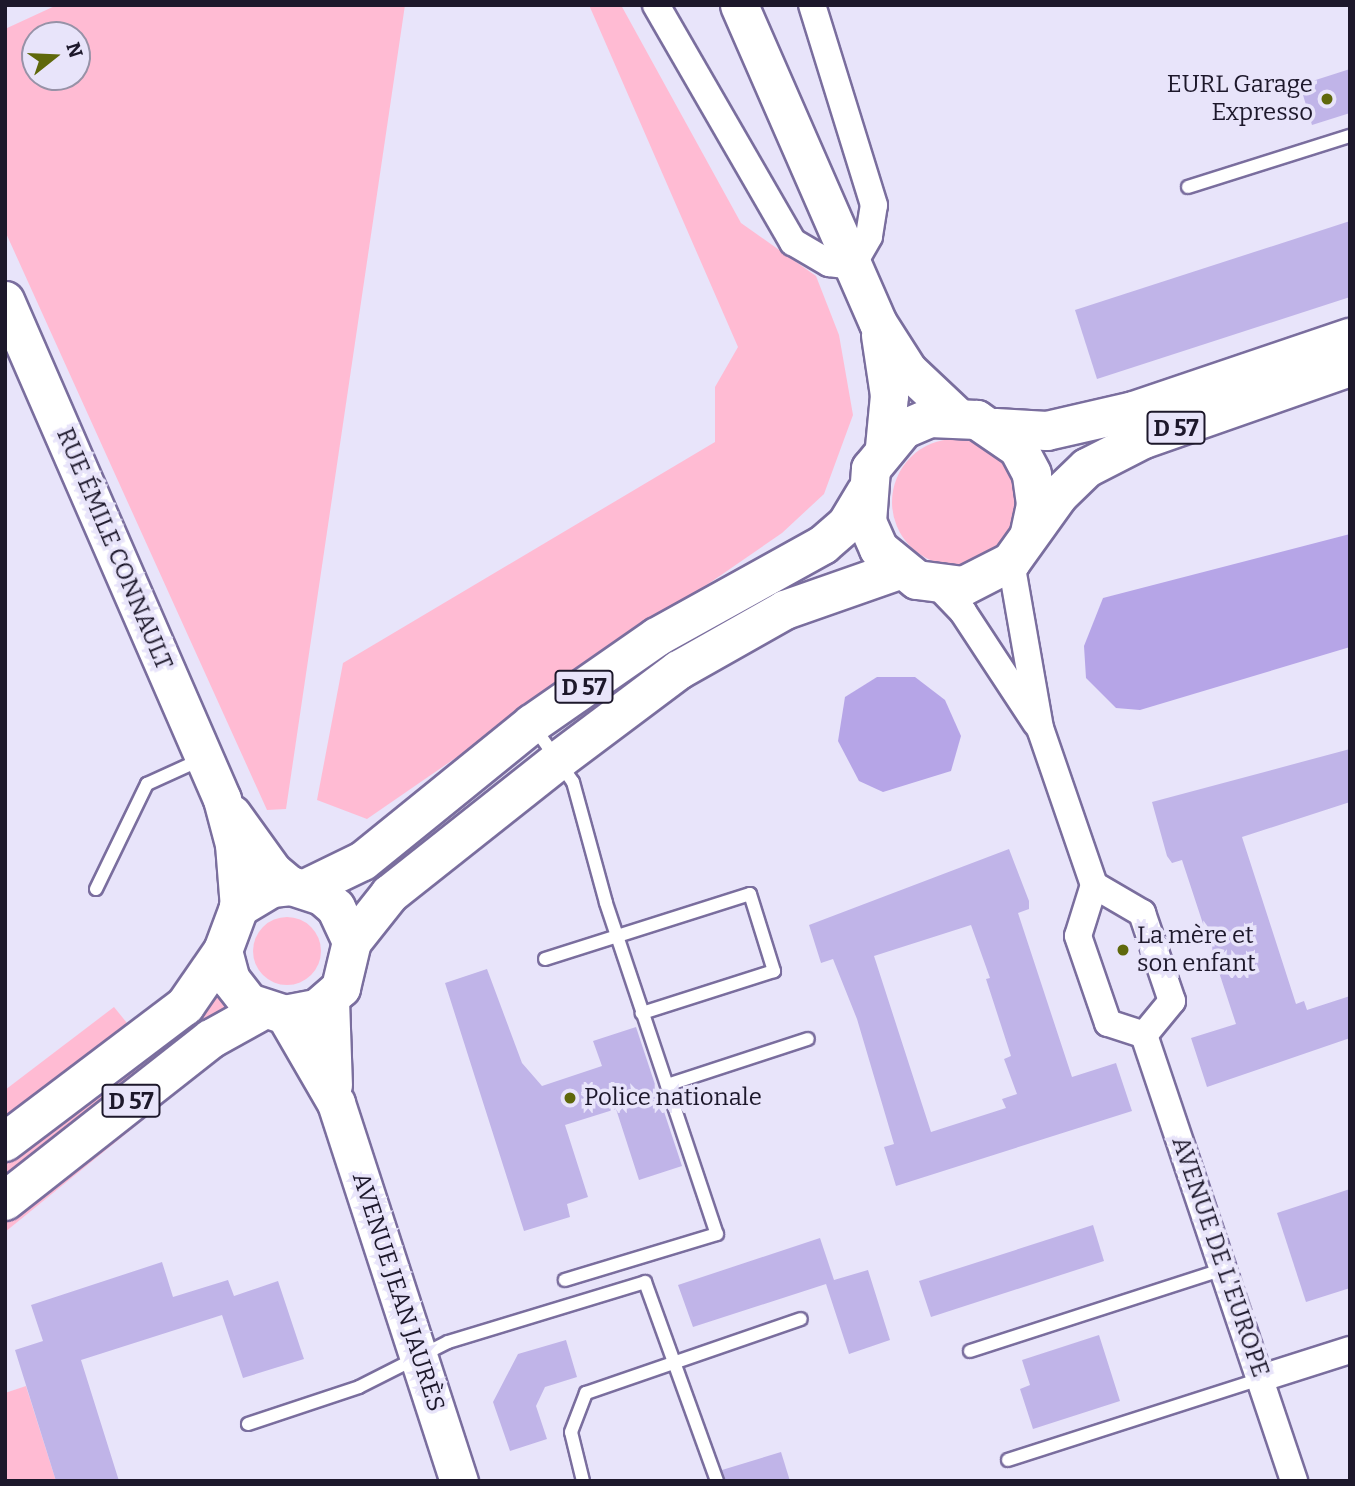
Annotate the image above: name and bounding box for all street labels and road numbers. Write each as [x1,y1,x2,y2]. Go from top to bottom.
road number: D 57 [1146,408,1206,448]
street label: RUE ÉMILE CONNAULT [50,424,178,674]
road number: D 57 [554,667,614,706]
road number: D 57 [101,1082,161,1120]
street label: AVENUE DE L'EUROPE [1165,1133,1275,1381]
street label: AVENUE JEAN JAURÈS [346,1169,450,1415]

